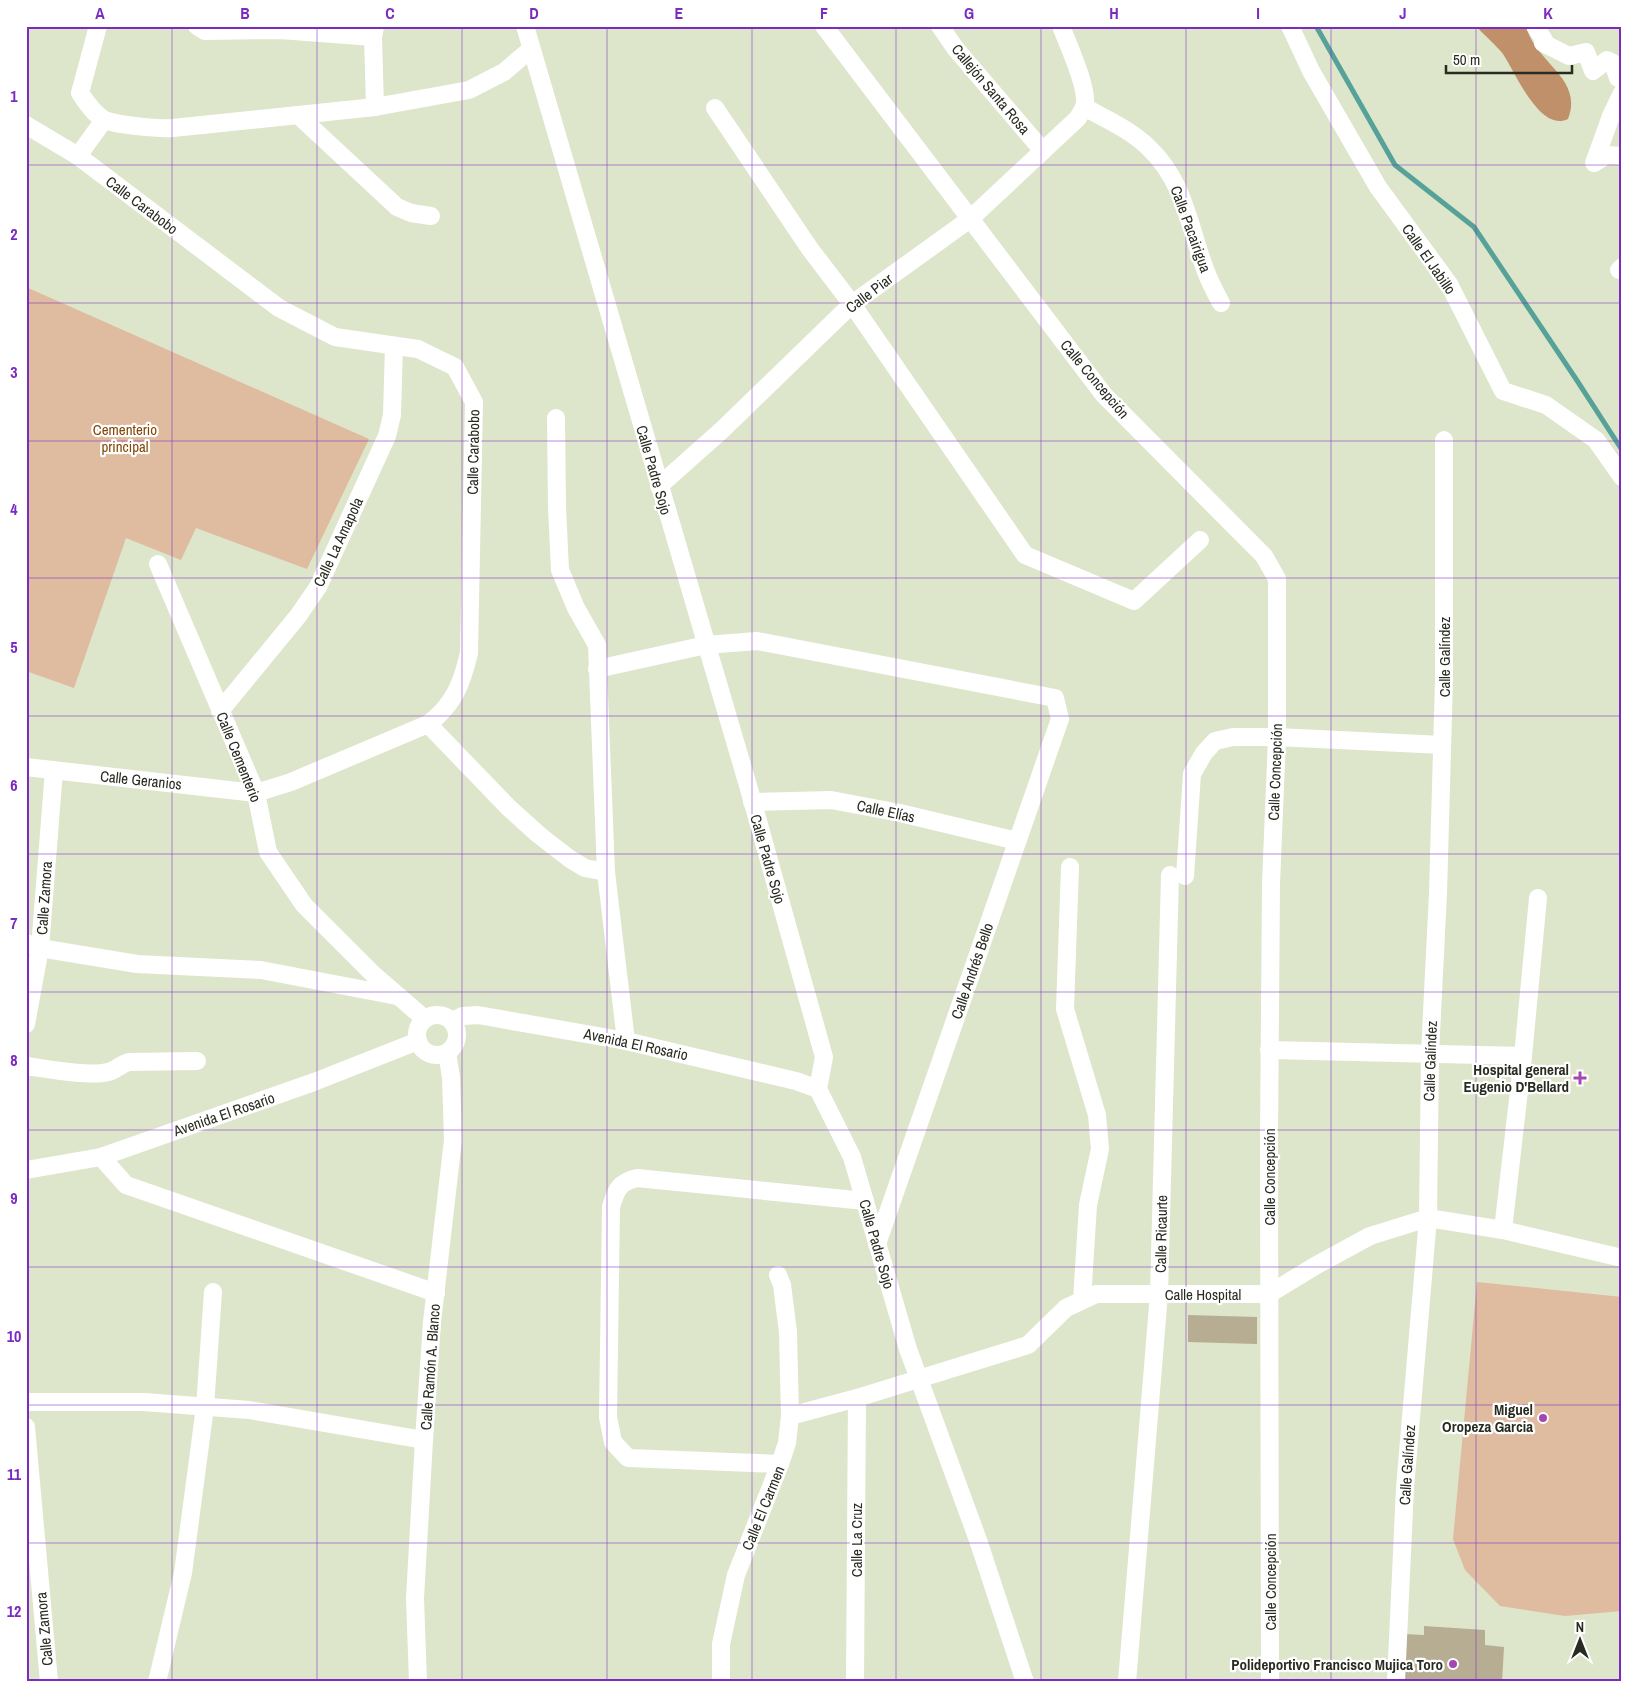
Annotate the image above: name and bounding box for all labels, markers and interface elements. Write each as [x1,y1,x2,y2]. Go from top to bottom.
text: A [95,2,105,24]
text: B [240,2,250,24]
text: C [385,2,395,24]
text: D [529,2,539,24]
text: E [675,2,684,24]
text: F [820,2,828,24]
text: G [964,2,974,24]
text: H [1109,2,1119,24]
text: I [1256,2,1260,24]
text: J [1399,2,1407,24]
text: K [1543,2,1553,24]
street label: Callejón Santa Rosa [947,39,1035,139]
scale bar [1446,42,1572,74]
text: 50 m [1453,49,1480,70]
text: 1 [10,85,18,107]
street label: Calle Carabobo [102,171,183,239]
street label: Calle Pacairigua [1166,183,1216,275]
street label: Calle El Jabillo [1397,220,1461,298]
text: 2 [10,223,18,245]
street label: Calle Piar [841,268,897,318]
street label: Calle Concepción [1056,335,1134,423]
text: 3 [10,361,18,383]
street label: Calle Carabobo [462,409,484,495]
park label: Cementerio principal [93,419,157,457]
street label: Calle Padre Sojo [631,423,677,517]
street label: Calle La Amapola [308,494,368,590]
text: 4 [10,498,18,520]
street label: Calle Galíndez [1434,617,1455,697]
text: 5 [10,636,18,658]
street label: Calle Cementerio [211,709,267,805]
street label: Calle Concepción [1263,723,1287,821]
street label: Calle Geranios [99,765,183,795]
text: 6 [10,774,18,796]
street label: Calle Elías [855,795,917,827]
street label: Calle Padre Sojo [745,812,791,906]
street label: Calle Zamora [31,860,57,936]
text: 7 [10,912,18,934]
street label: Calle Andrés Bello [946,920,998,1022]
street label: Calle Galíndez [1418,1020,1442,1102]
street label: Avenida El Rosario [581,1023,690,1065]
text: 8 [10,1049,18,1071]
place label: Hospital general Eugenio D'Bellard [1464,1059,1569,1097]
marker: Hospital general Eugenio D'Bellard [1573,1071,1587,1085]
street label: Avenida El Rosario [170,1087,278,1141]
street label: Calle Concepción [1259,1128,1280,1226]
text: 9 [10,1187,18,1209]
street label: Calle Ricaurte [1150,1195,1172,1273]
street label: Calle Padre Sojo [854,1197,900,1291]
street label: Calle Hospital [1165,1284,1241,1305]
street label: Calle Ramón A. Blanco [415,1303,445,1431]
text: 10 [7,1325,21,1347]
place label: Miguel Oropeza Garcia [1442,1399,1533,1437]
marker: Miguel Oropeza Garcia [1537,1412,1549,1424]
street label: Calle Galíndez [1394,1424,1420,1506]
text: 11 [7,1463,22,1485]
street label: Calle El Carmen [736,1463,790,1553]
street label: Calle La Cruz [846,1503,867,1577]
street label: Calle Concepción [1260,1533,1281,1631]
street label: Calle Zamora [30,1591,58,1667]
text: 12 [7,1600,21,1622]
north arrow [1556,1616,1606,1666]
text: N [1576,1618,1584,1636]
place label: Polideportivo Francisco Mujica Toro [1231,1654,1443,1675]
marker: Polideportivo Francisco Mujica Toro [1447,1658,1459,1670]

